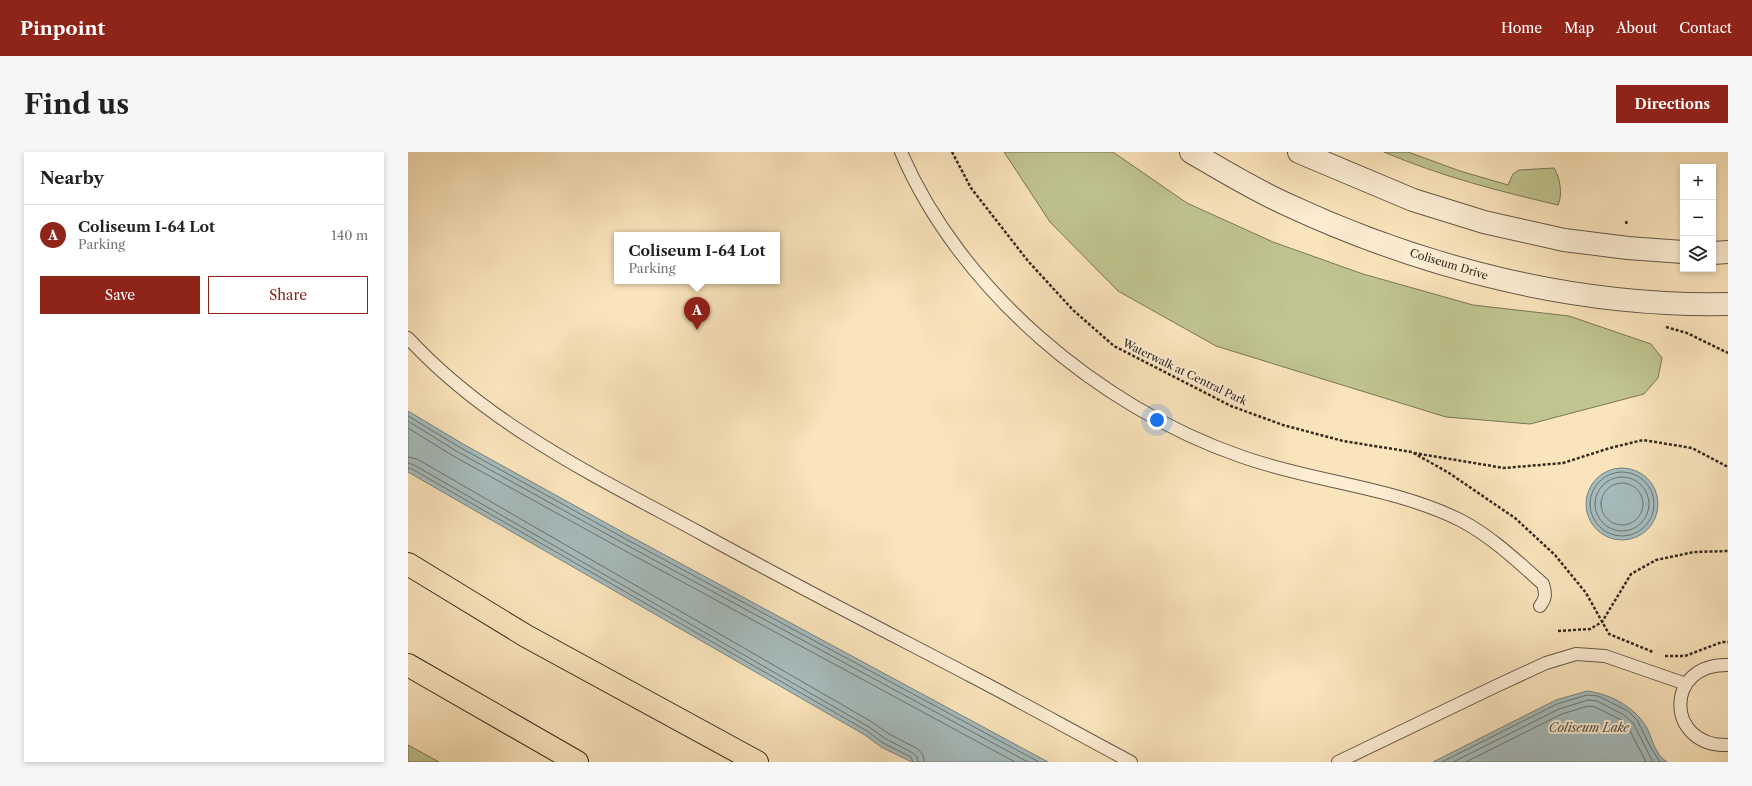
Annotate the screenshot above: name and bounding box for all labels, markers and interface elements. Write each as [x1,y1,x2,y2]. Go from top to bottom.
text: Pinpoint [20,17,105,40]
text: Home [1501,19,1542,37]
text: Map [1564,19,1594,37]
text: About [1616,19,1657,37]
text: Contact [1679,19,1732,37]
button: Directions [1616,85,1728,123]
text: Find us [24,87,129,121]
map controls [1680,164,1716,272]
button: + [1680,164,1716,200]
text: Nearby [40,168,104,188]
button: − [1680,200,1716,236]
text: Coliseum I-64 Lot [78,217,215,236]
text: A [48,227,58,243]
text: 140 m [331,227,368,243]
popup [614,232,780,284]
text: Parking [78,236,125,252]
button: layers [1680,236,1716,272]
text: Coliseum I-64 Lot [628,241,766,260]
street label: Coliseum Drive [1408,245,1490,283]
text: Parking [628,260,676,276]
button: Save [40,276,200,314]
button: Share [208,276,368,314]
pin: A [684,297,710,330]
street label: Waterwalk at Central Park [1119,335,1250,409]
your location [1147,410,1167,430]
water label: Coliseum Lake [1549,720,1630,735]

